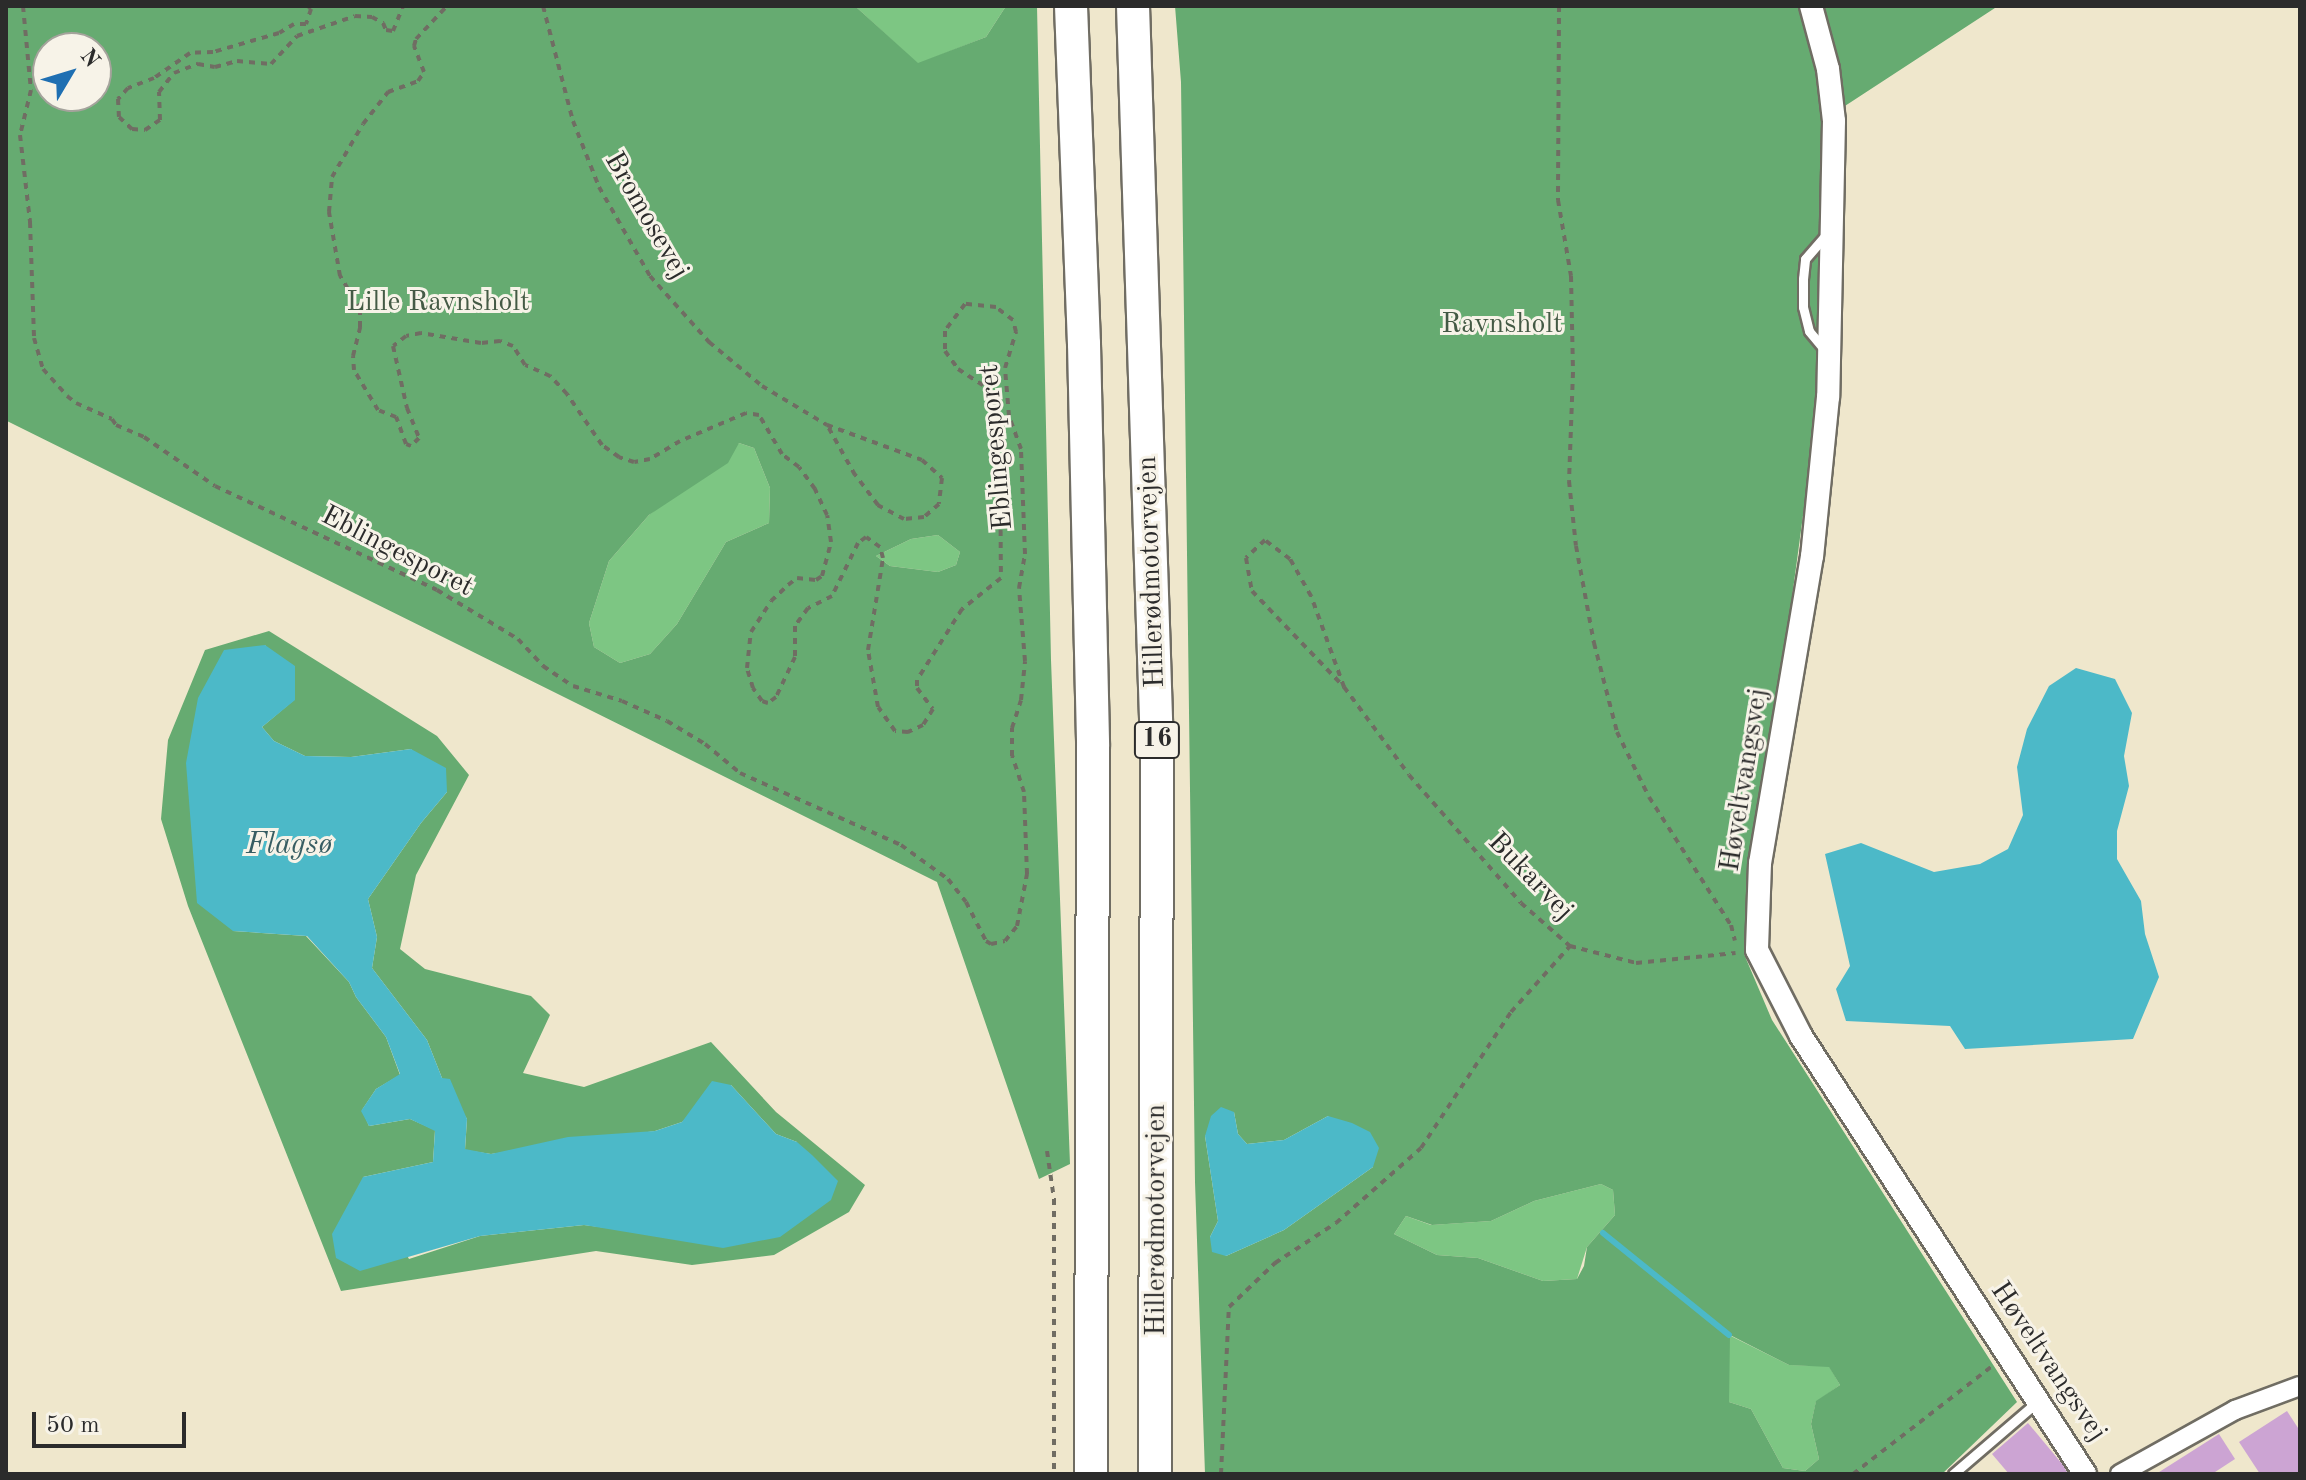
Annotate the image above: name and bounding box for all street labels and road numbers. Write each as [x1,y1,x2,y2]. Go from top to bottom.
street label: Bromosevej [596,146,696,286]
street label: Eblingesporet [973,363,1021,531]
street label: Hillerødmotorvejen [1131,455,1173,689]
street label: Eblingesporet [315,499,479,605]
street label: Høveltvangsvej [1714,686,1776,874]
road number: 16 [1133,718,1181,762]
street label: Bukarvej [1480,826,1580,928]
street label: Hillerødmotorvejen [1140,1104,1174,1336]
street label: Høveltvangsvej [1982,1276,2114,1448]

